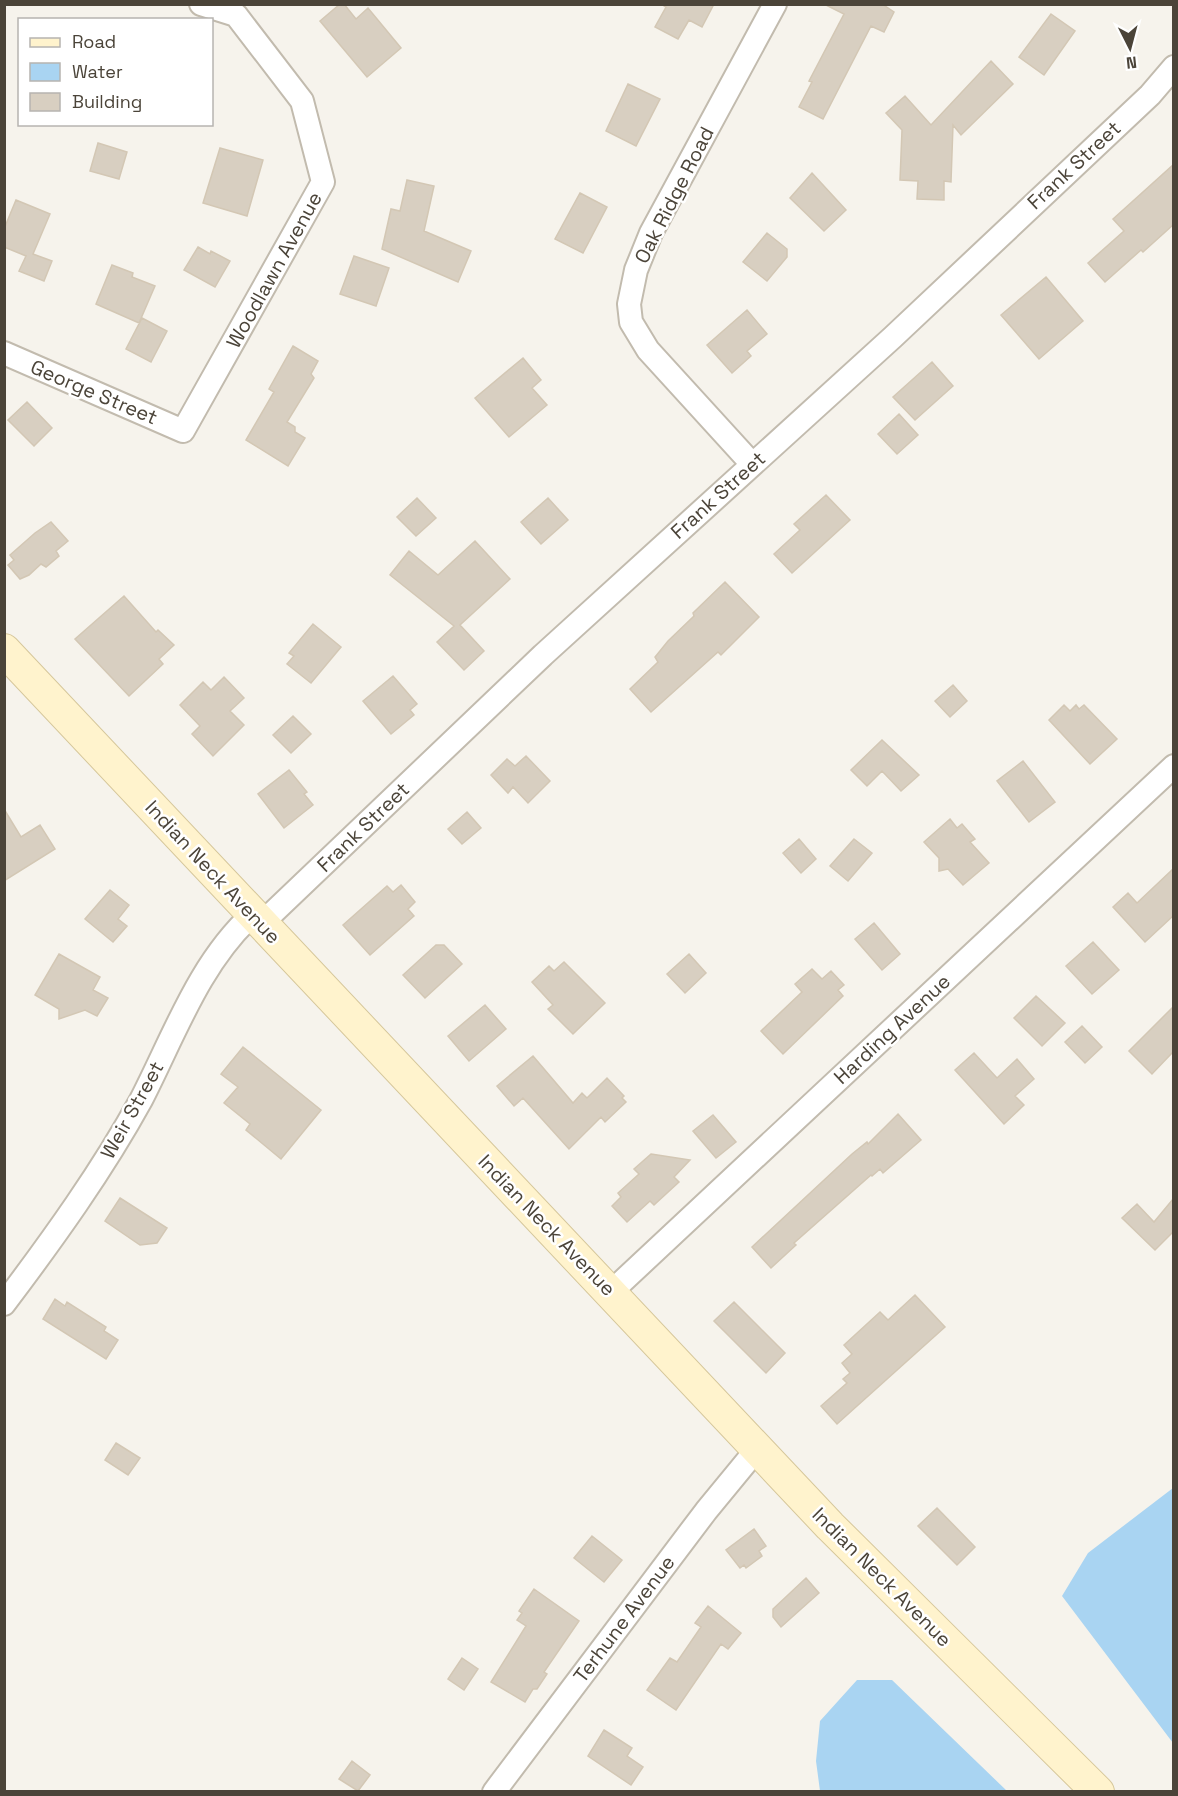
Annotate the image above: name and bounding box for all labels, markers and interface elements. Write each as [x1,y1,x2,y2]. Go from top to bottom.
legend [18,18,213,126]
north arrow [1100,18,1160,78]
text: Road [72,30,116,53]
text: N [1125,51,1138,73]
text: Water [72,60,123,83]
text: Building [72,90,142,113]
street label: Frank Street [1022,115,1126,215]
street label: Oak Ridge Road [628,122,720,268]
street label: Woodlawn Avenue [220,187,328,353]
street label: George Street [27,354,161,430]
street label: Frank Street [665,446,771,544]
street label: Frank Street [311,776,415,878]
street label: Indian Neck Avenue [140,795,286,949]
street label: Harding Avenue [828,968,956,1090]
street label: Weir Street [95,1057,169,1163]
street label: Indian Neck Avenue [473,1149,621,1301]
street label: Indian Neck Avenue [807,1502,957,1652]
street label: Terhune Avenue [568,1550,680,1688]

